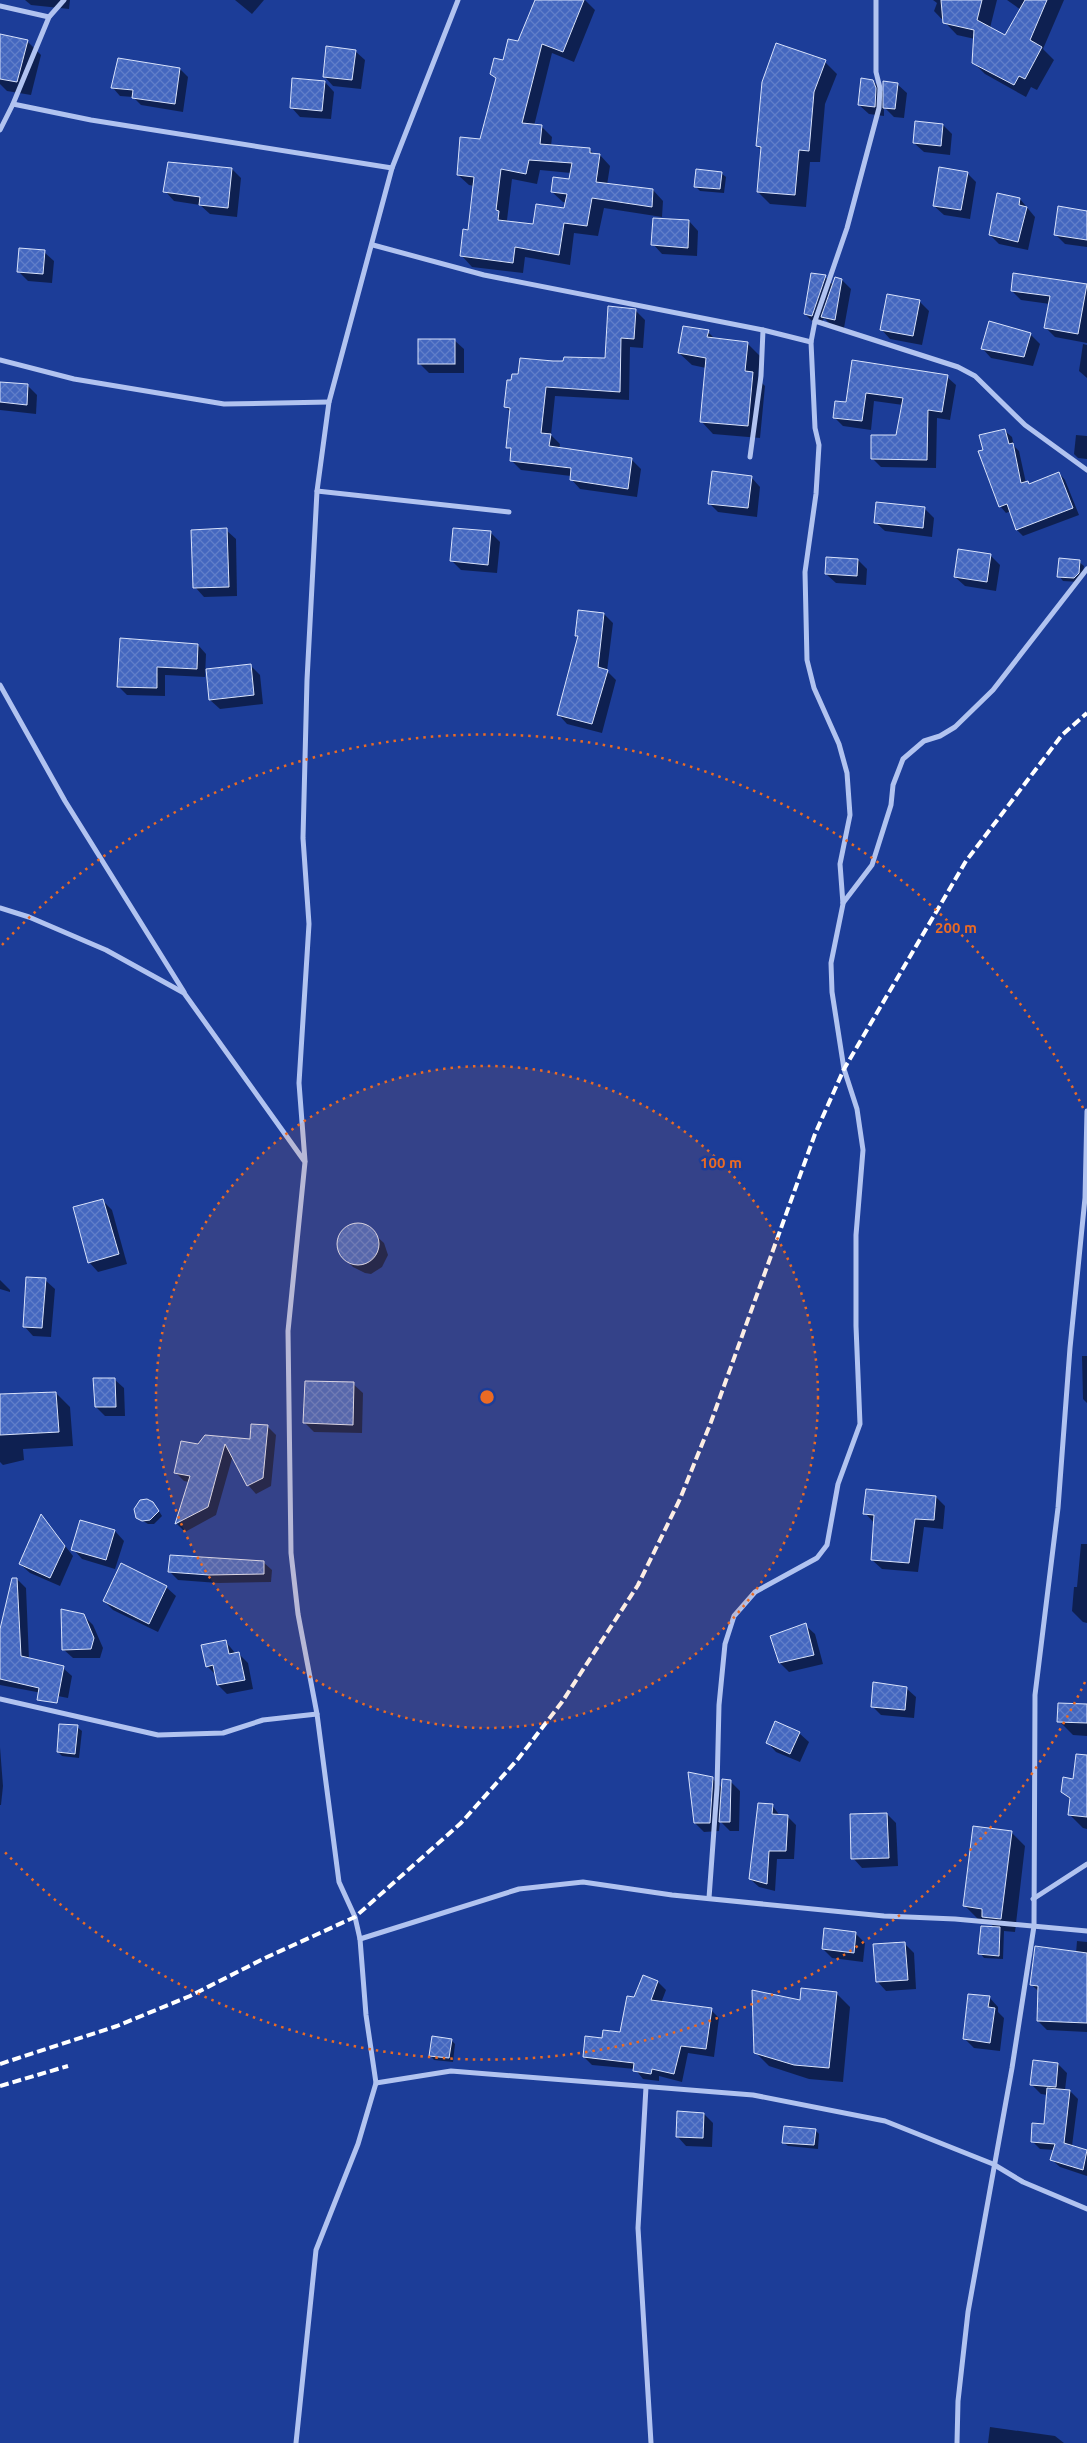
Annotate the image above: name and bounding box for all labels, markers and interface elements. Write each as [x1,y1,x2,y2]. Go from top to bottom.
text: 200 m [935,919,977,936]
text: 100 m [700,1154,742,1171]
centre of rings [478,1388,496,1406]

